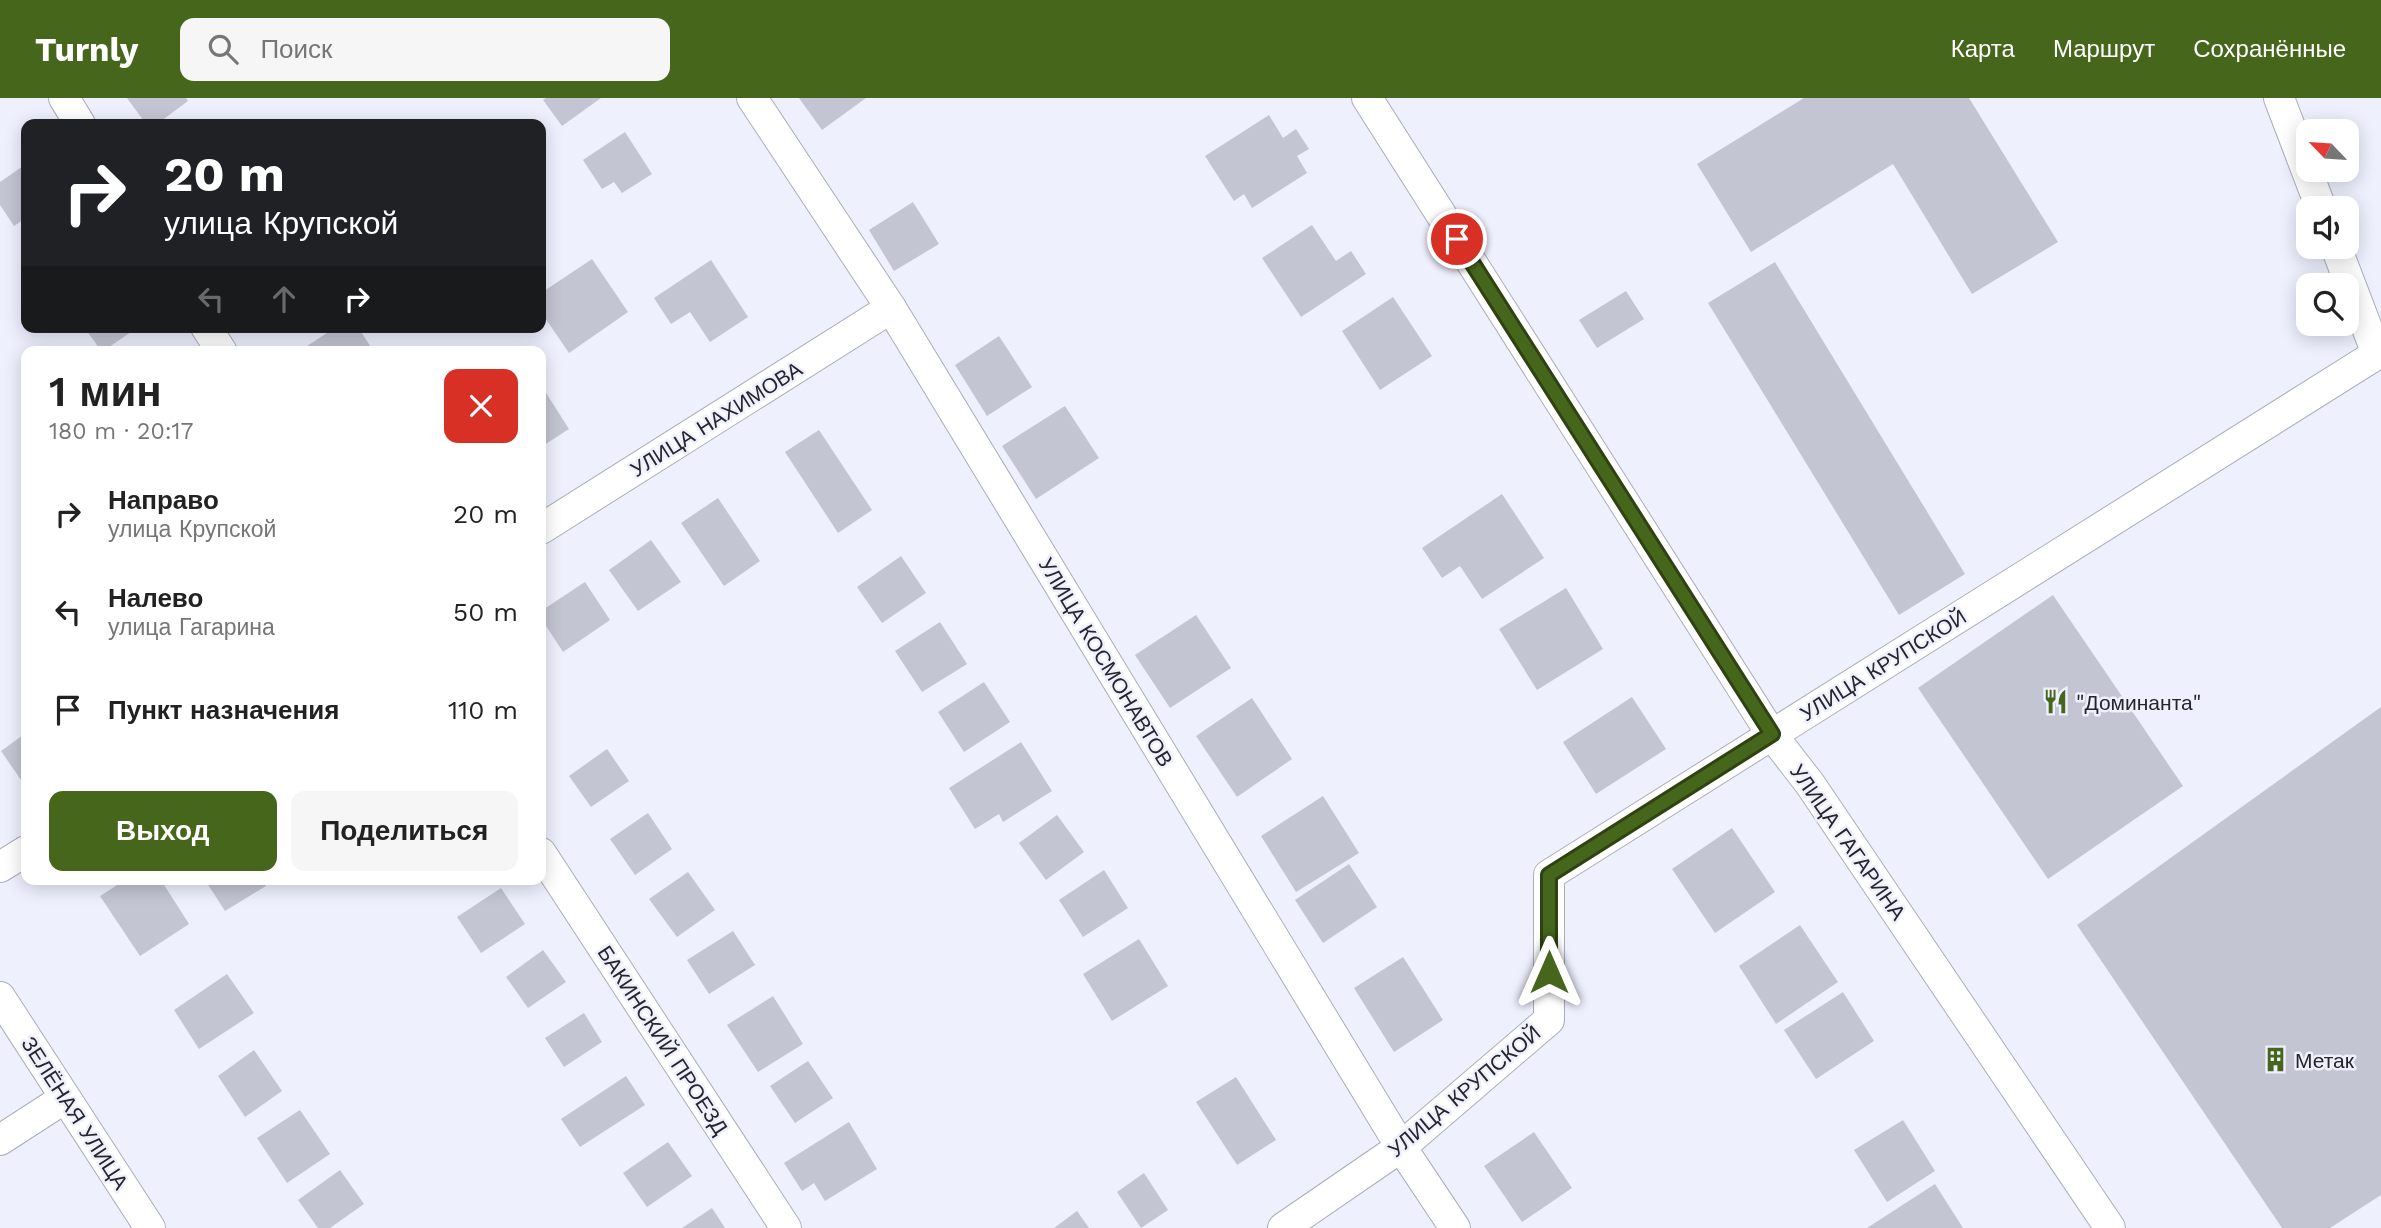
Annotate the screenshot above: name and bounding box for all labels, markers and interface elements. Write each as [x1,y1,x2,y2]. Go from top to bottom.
search box [180,18,670,81]
text: Turnly [35,30,138,69]
icon: search [204,30,242,68]
text: Поиск [260,34,332,64]
text: Карта [1951,35,2015,63]
text: Маршрут [2053,35,2155,63]
text: Сохранённые [2193,35,2346,63]
north arrow [2296,119,2359,182]
map controls [2296,119,2359,336]
text: 20 m [164,145,285,203]
icon: right [49,147,140,238]
button: sound [2296,196,2359,259]
text: улица Крупской [164,204,398,242]
pin [1427,209,1487,269]
icon: arrive [1438,220,1476,258]
button: search [2296,273,2359,336]
icon: left [192,280,230,318]
icon: ahead [265,280,303,318]
icon: right [338,280,376,318]
street label: УЛИЦА НАХИМОВА [626,356,806,482]
text: 1 мин [49,367,162,416]
button: close [444,369,518,443]
text: 180 m · 20:17 [49,418,194,445]
text: Направо [108,485,219,515]
icon: right [49,495,87,533]
text: 20 m [453,499,518,529]
text: улица Крупской [108,516,276,543]
street label: УЛИЦА КОСМОНАВТОВ [1034,553,1178,771]
text: Налево [108,583,203,613]
icon: left [49,593,87,631]
text: 50 m [453,597,518,627]
street label: УЛИЦА КРУПСКОЙ [1795,604,1971,726]
text: улица Гагарина [108,614,275,641]
restaurant icon: "Доминанта" [2042,688,2070,716]
place label: "Доминанта" [2076,690,2201,715]
icon: arrive [49,691,87,729]
text: Пункт назначения [108,695,339,725]
text: 110 m [448,695,518,725]
street label: УЛИЦА ГАГАРИНА [1785,759,1911,925]
button: Выход [49,791,277,871]
button: Поделиться [291,791,518,871]
position arrow [1512,935,1586,1009]
street label: БАКИНСКИЙ ПРОЕЗД [593,941,733,1139]
street label: УЛИЦА КРУПСКОЙ [1383,1020,1545,1162]
street label: ЗЕЛЁНАЯ УЛИЦА [16,1032,134,1194]
building icon: Метак [2261,1046,2289,1074]
place label: Метак [2295,1048,2355,1073]

